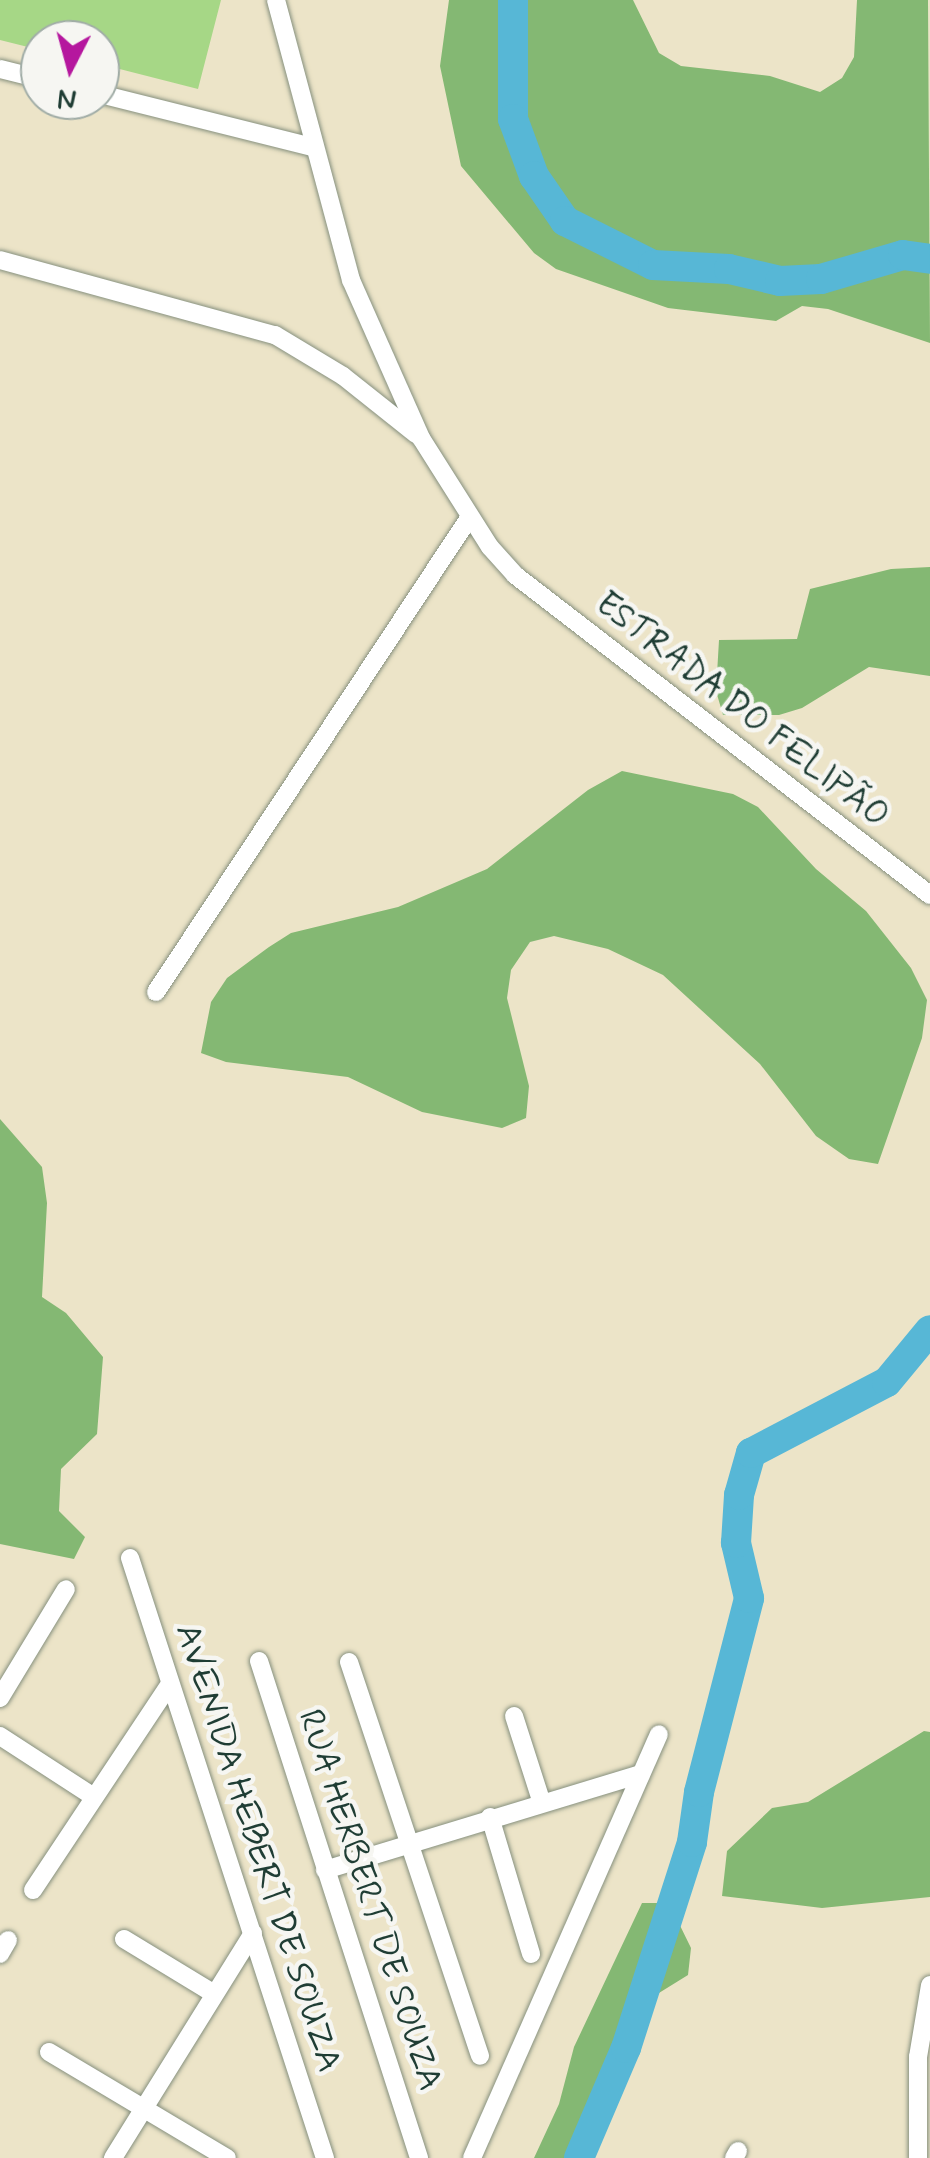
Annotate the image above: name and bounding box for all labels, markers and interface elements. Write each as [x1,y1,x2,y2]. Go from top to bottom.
north arrow [20,20,120,120]
text: N [56,79,78,118]
street label: ESTRADA DO FELIPÃO [585,581,899,839]
street label: AVENIDA HEBERT DE SOUZA [166,1620,350,2076]
street label: RUA HERBERT DE SOUZA [288,1703,452,2097]

